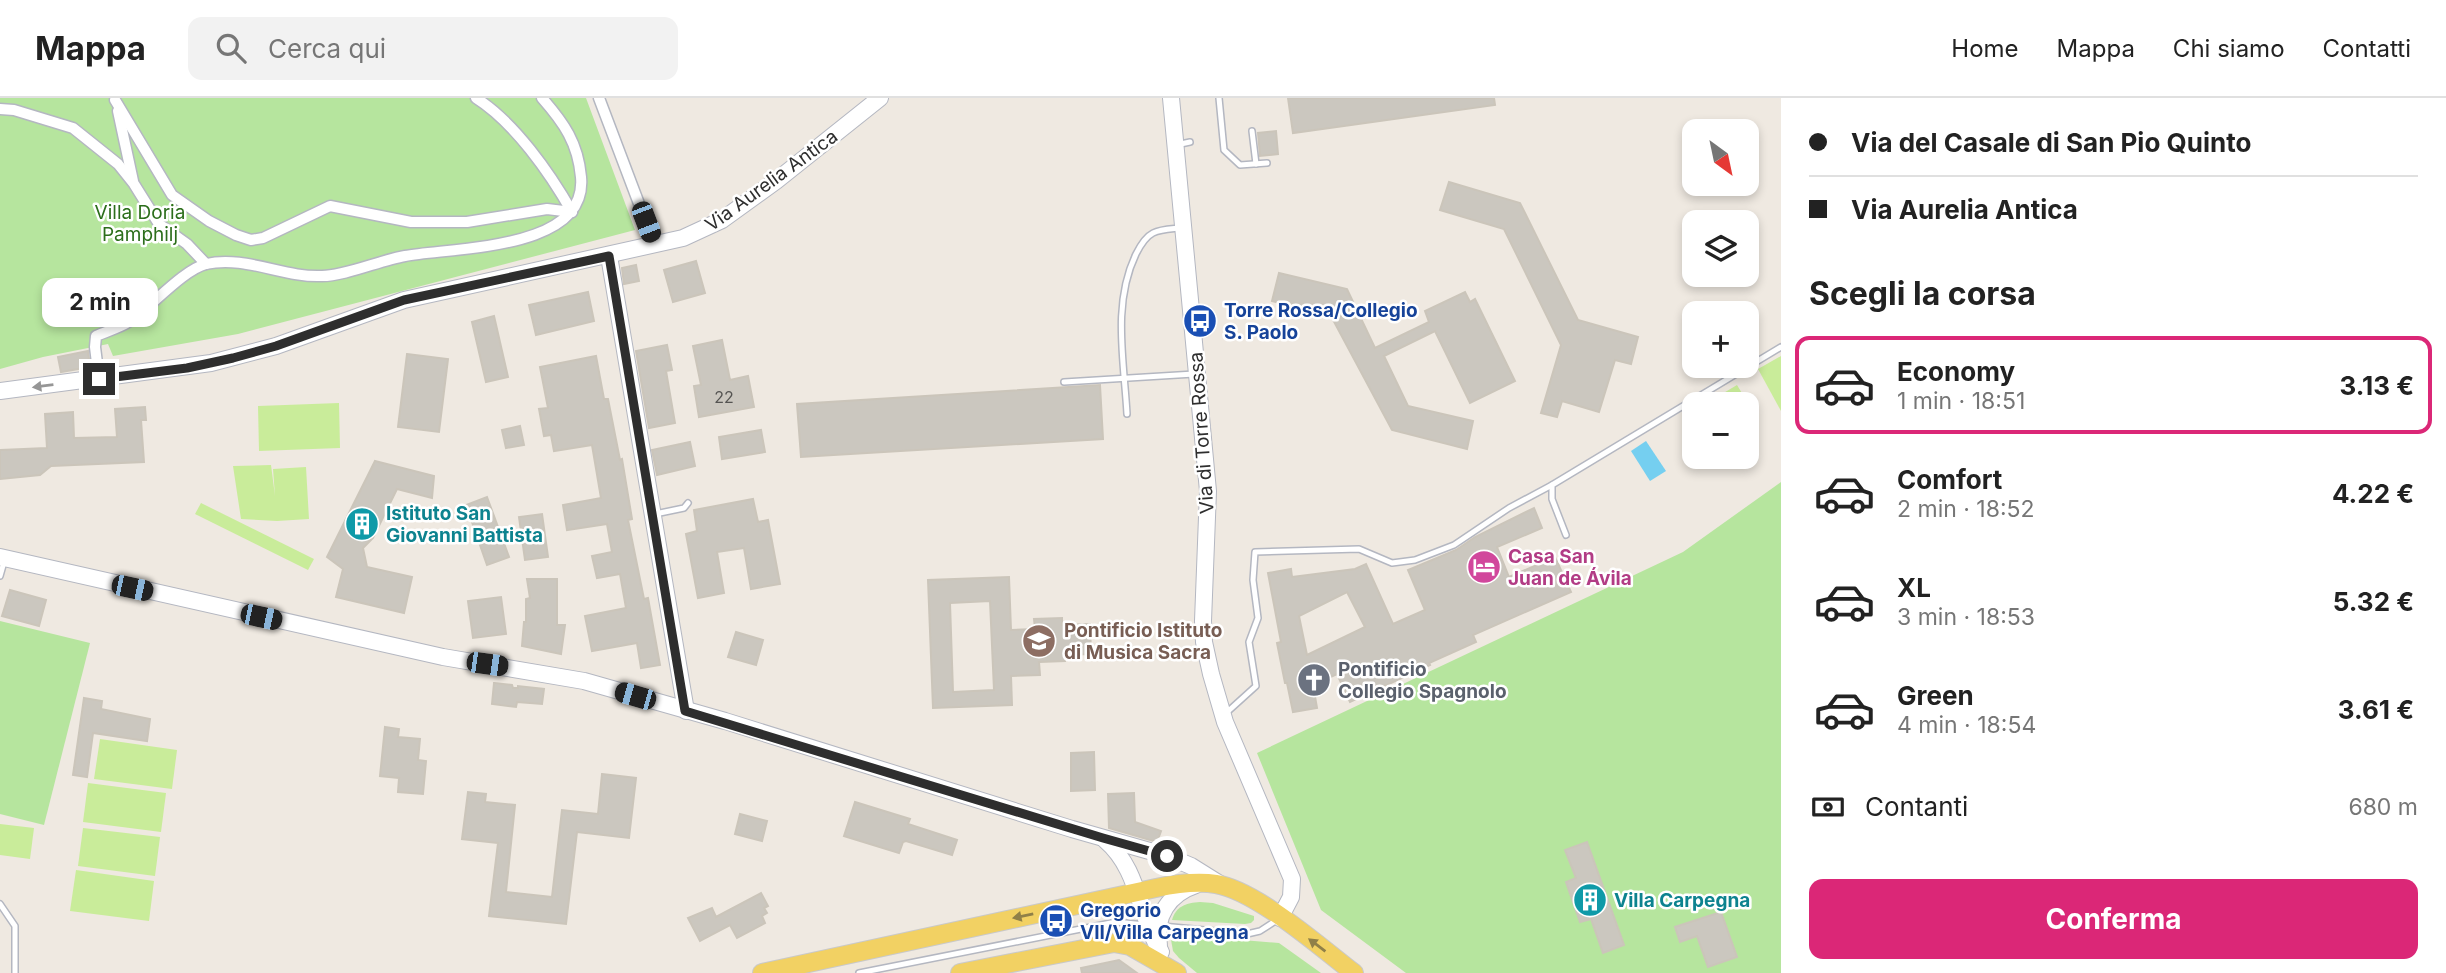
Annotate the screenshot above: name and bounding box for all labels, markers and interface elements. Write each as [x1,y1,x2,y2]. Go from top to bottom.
search box [188,17,678,80]
text: Mappa [35,28,146,68]
icon: search [212,29,250,67]
text: Cerca qui [268,33,386,64]
text: Home [1951,34,2019,63]
text: Mappa [2057,34,2135,63]
text: Chi siamo [2173,34,2285,63]
text: Contatti [2323,34,2411,63]
north arrow [1682,119,1759,196]
map controls [1682,119,1759,469]
street label: Via Aurelia Antica [701,125,842,236]
text: Via del Casale di San Pio Quinto [1851,127,2251,158]
text: Via Aurelia Antica [1851,194,2078,225]
car [629,199,664,245]
park label: Villa Doria Pamphilj [95,201,185,246]
button: layers [1682,210,1759,287]
text: Scegli la corsa [1809,274,2036,313]
callout: 2 min [41,278,157,327]
text: 2 min [69,288,131,316]
place label: Torre Rossa/Collegio S. Paolo [1224,299,1418,344]
button: + [1682,301,1759,378]
bus stop icon: Torre Rossa/Collegio S. Paolo [1181,302,1219,340]
street label: Via di Torre Rossa [1184,351,1219,515]
icon: car [1813,354,1876,417]
text: Economy [1897,356,2015,387]
route end [83,363,115,395]
text: 3.13 € [2339,370,2414,401]
one-way arrow [31,381,53,392]
house number: 22 [714,387,734,407]
text: 1 min · 18:51 [1897,387,2025,415]
button: − [1682,392,1759,469]
icon: car [1813,462,1876,525]
text: Comfort [1897,464,2002,495]
text: 4.22 € [2332,478,2414,509]
text: 2 min · 18:52 [1897,495,2035,523]
place label: Istituto San Giovanni Battista [386,502,543,547]
building icon: Istituto San Giovanni Battista [343,505,381,543]
place label: Casa San Juan de Ávila [1508,545,1632,590]
hotel icon: Casa San Juan de Ávila [1465,548,1503,586]
icon: car [1813,570,1876,633]
text: XL [1897,572,1931,603]
car [110,573,155,603]
text: 5.32 € [2333,586,2414,617]
car [239,602,284,632]
text: 3 min · 18:53 [1897,603,2035,631]
place label: Pontificio Istituto di Musica Sacra [1064,619,1222,664]
school or university icon: Pontificio Istituto di Musica Sacra [1020,622,1058,660]
car [465,651,510,677]
place label: Pontificio Collegio Spagnolo [1338,658,1507,703]
church icon: Pontificio Collegio Spagnolo [1295,661,1333,699]
icon: car [1813,678,1876,741]
car [612,680,659,712]
text: Green [1897,680,1974,711]
text: 3.61 € [2338,694,2414,725]
text: 4 min · 18:54 [1897,711,2036,739]
icon: cash [1809,788,1847,826]
text: Contanti [1865,791,1968,822]
text: 680 m [2348,793,2418,821]
route start [1151,840,1183,872]
button: Conferma [1809,879,2418,959]
building icon: Villa Carpegna [1571,881,1609,919]
place label: Villa Carpegna [1614,889,1750,912]
place label: Gregorio VII/Villa Carpegna [1080,899,1249,944]
bus stop icon: Gregorio VII/Villa Carpegna [1037,902,1075,940]
one-way arrow [1012,911,1034,922]
one-way arrow [1308,939,1326,953]

